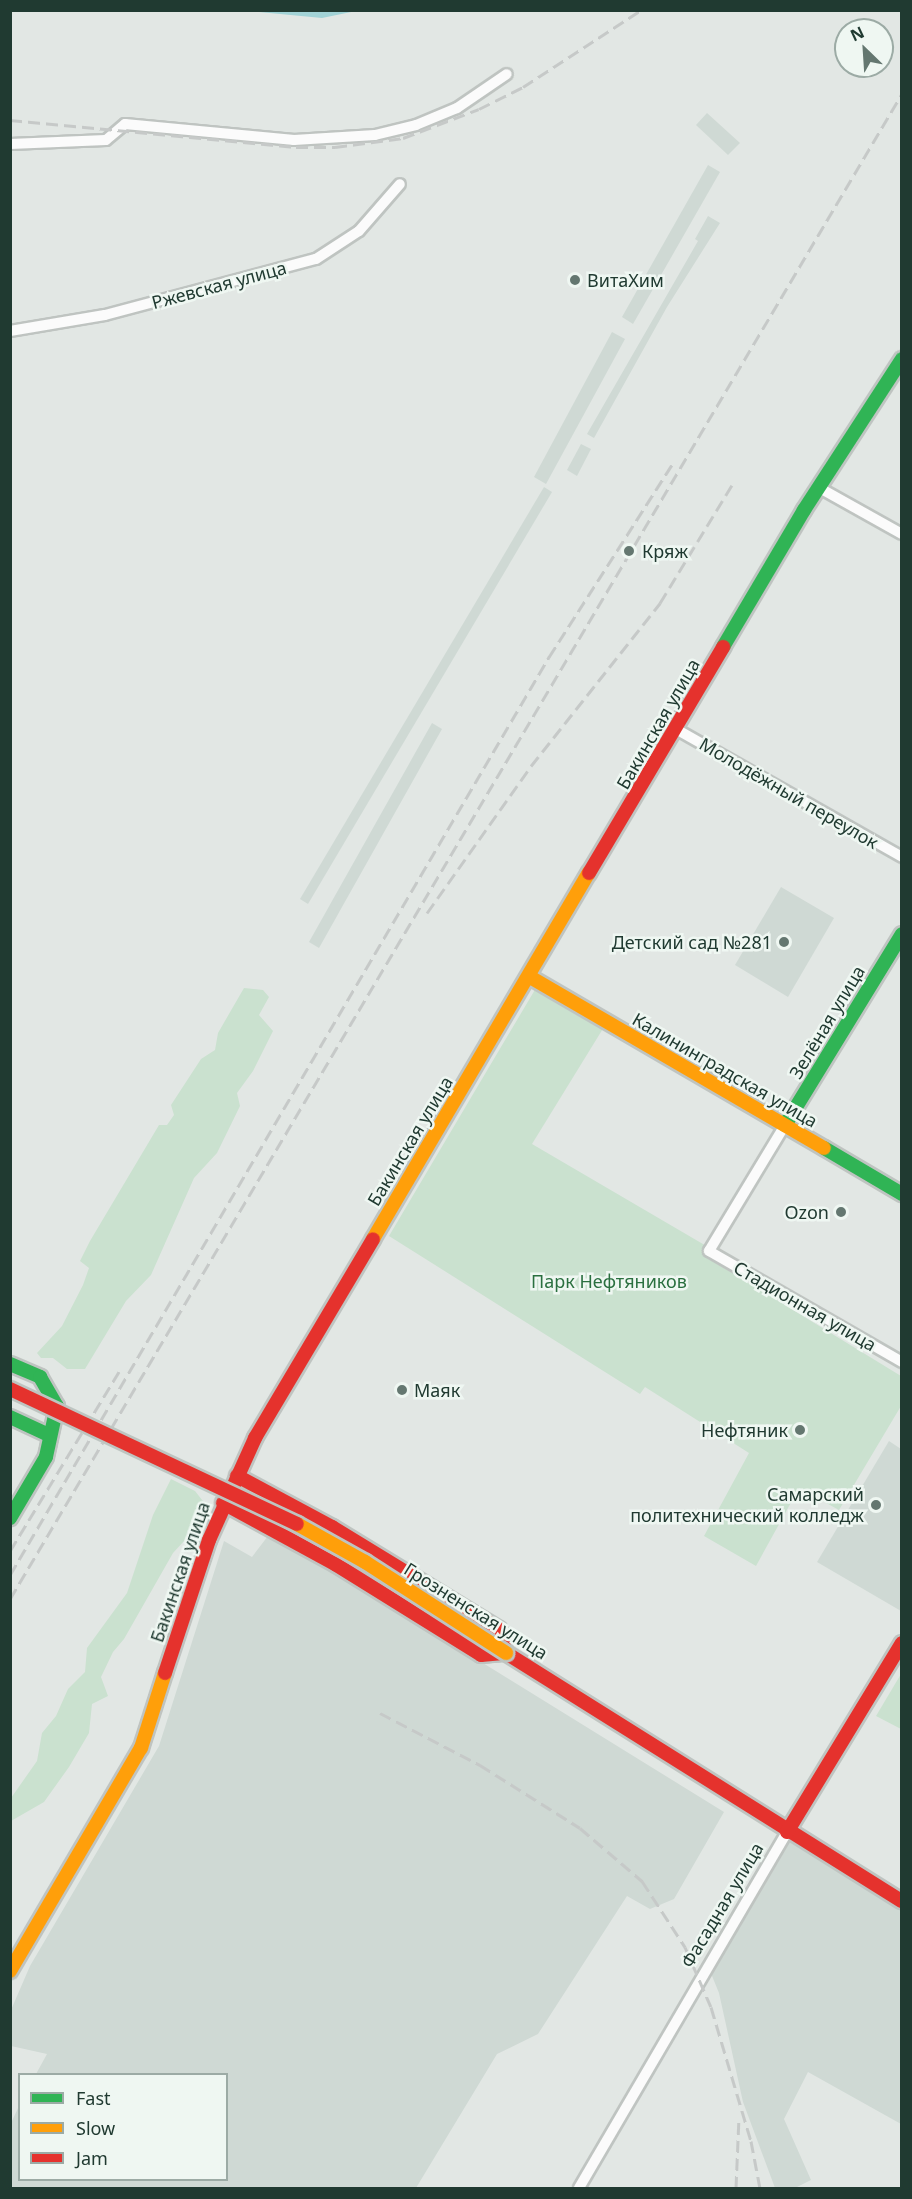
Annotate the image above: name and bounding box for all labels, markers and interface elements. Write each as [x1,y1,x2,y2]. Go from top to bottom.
north arrow [834,18,894,78]
text: N [847,21,868,46]
street label: Ржевская улица [149,257,289,313]
place label: ВитаХим [587,269,664,291]
marker: ВитаХим [568,273,582,287]
place label: Кряж [642,540,688,562]
marker: Кряж [620,542,638,560]
street label: Бакинская улица [612,655,704,793]
street label: Молодёжный переулок [696,733,882,853]
place label: Детский сад №281 [612,931,772,953]
marker: Детский сад №281 [777,935,791,949]
street label: Зелёная улица [785,962,869,1082]
street label: Калининградская улица [629,1008,821,1132]
street label: Бакинская улица [363,1072,457,1210]
place label: Ozon [784,1201,829,1223]
marker: Ozon [834,1205,848,1219]
street label: Стадионная улица [730,1256,880,1356]
park label: Парк Нефтяников [531,1270,687,1292]
place label: Маяк [414,1379,460,1401]
marker: Маяк [395,1383,409,1397]
place label: Нефтяник [701,1419,788,1441]
marker: Нефтяник [793,1423,807,1437]
place label: Самарский политехнический колледж [630,1484,864,1526]
marker: Самарский политехнический колледж [869,1498,883,1512]
street label: Бакинская улица [146,1499,214,1645]
street label: Грозненская улица [400,1558,552,1664]
street label: Фасадная улица [676,1839,768,1971]
legend [18,2073,228,2181]
text: Fast [76,2086,111,2110]
text: Slow [76,2116,115,2140]
text: Jam [76,2146,108,2170]

